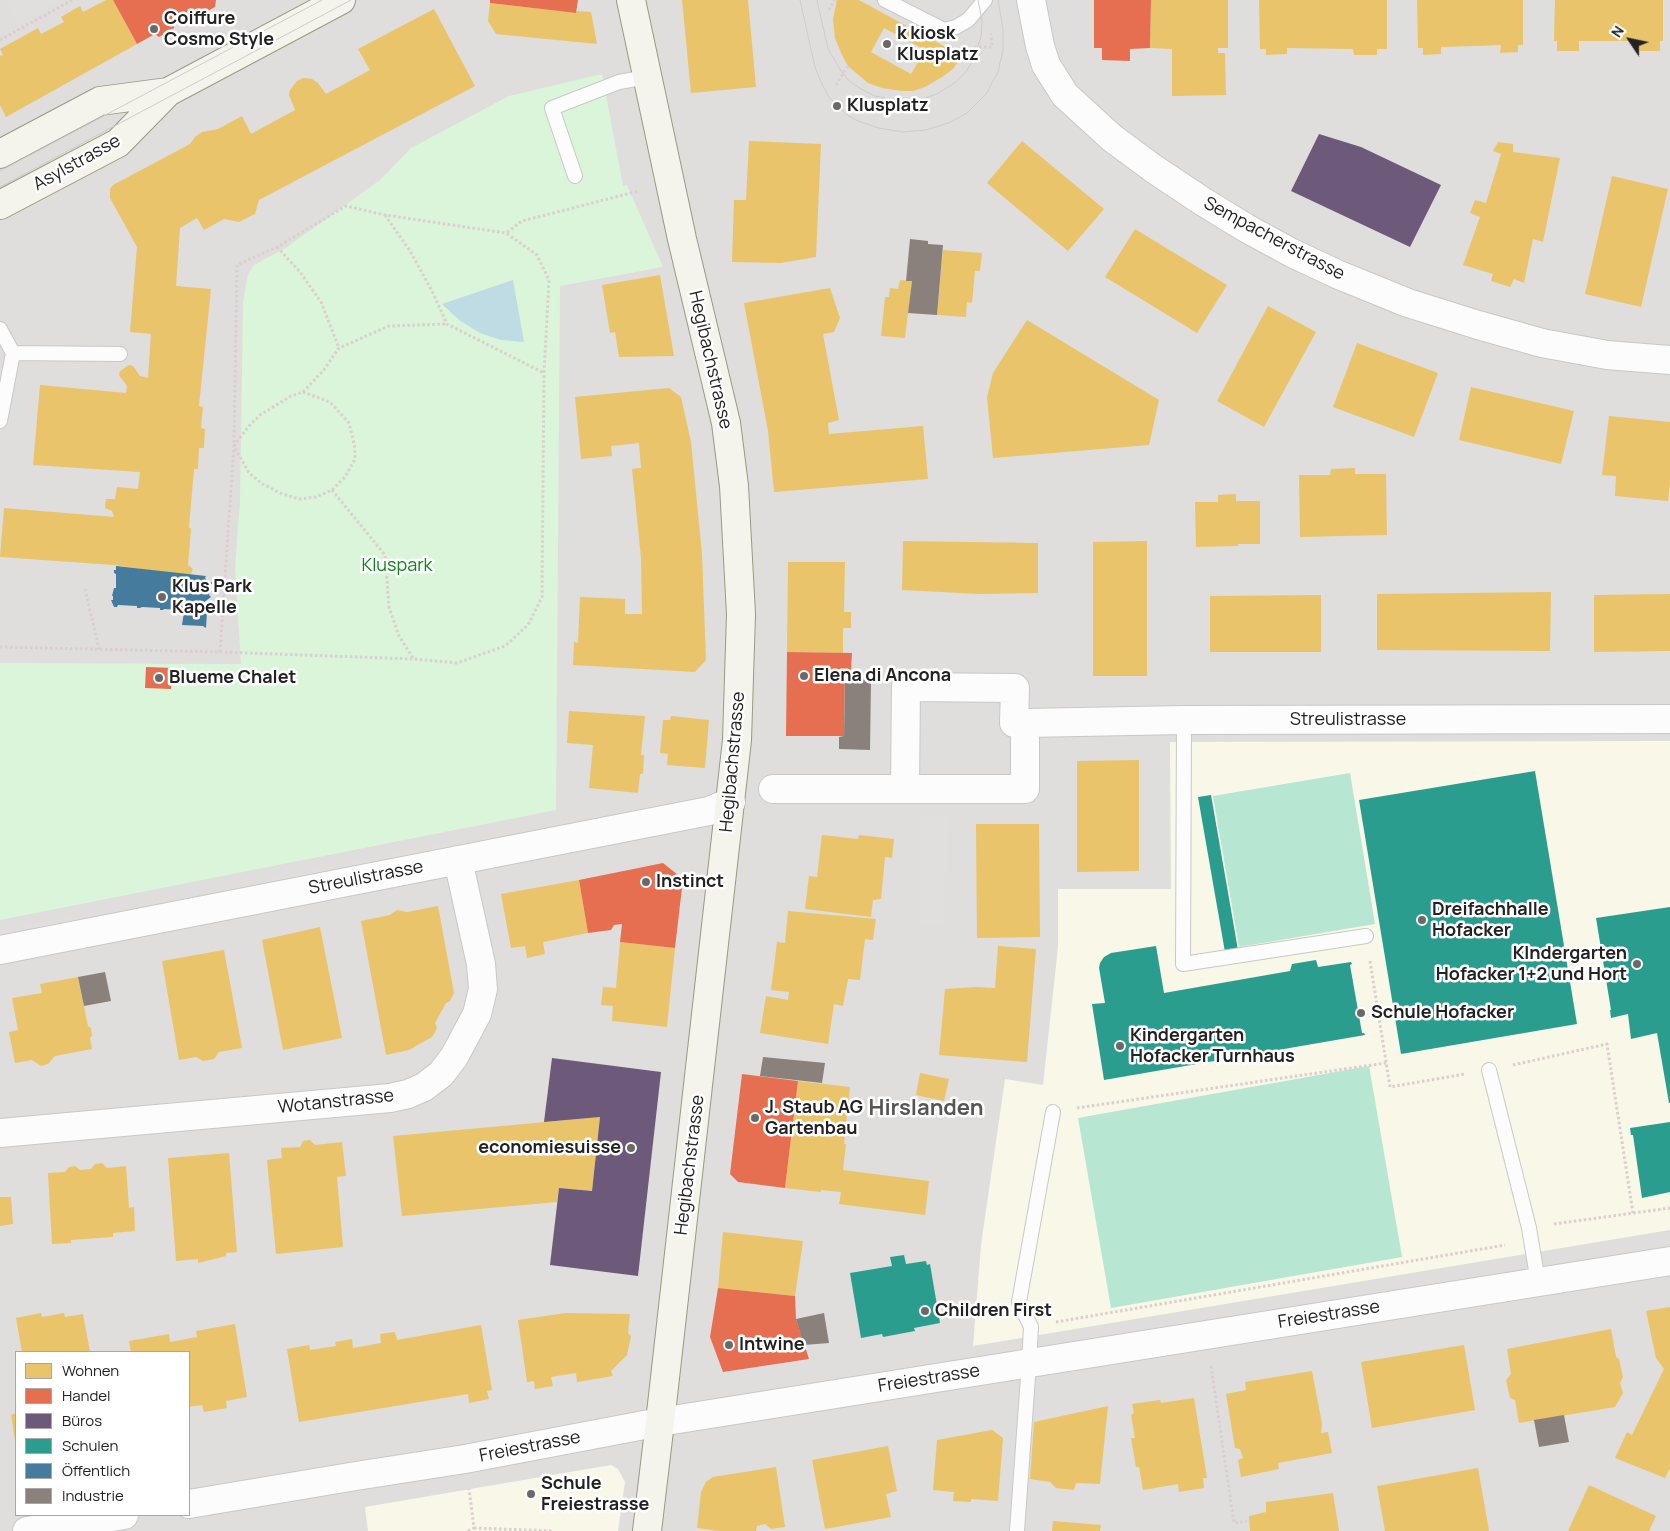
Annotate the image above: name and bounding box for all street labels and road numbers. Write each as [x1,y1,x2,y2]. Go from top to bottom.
street label: Asylstrasse [30,130,124,196]
street label: Sempacherstrasse [1200,193,1348,285]
street label: Hegibachstrasse [684,289,736,431]
street label: Hegibachstrasse [716,691,750,833]
street label: Streulistrasse [1290,709,1406,731]
street label: Streulistrasse [307,856,425,900]
street label: Wotanstrasse [277,1085,395,1119]
street label: Hegibachstrasse [671,1094,709,1236]
street label: Freiestrasse [1277,1296,1381,1334]
street label: Freiestrasse [877,1360,981,1398]
street label: Freiestrasse [477,1427,583,1467]

